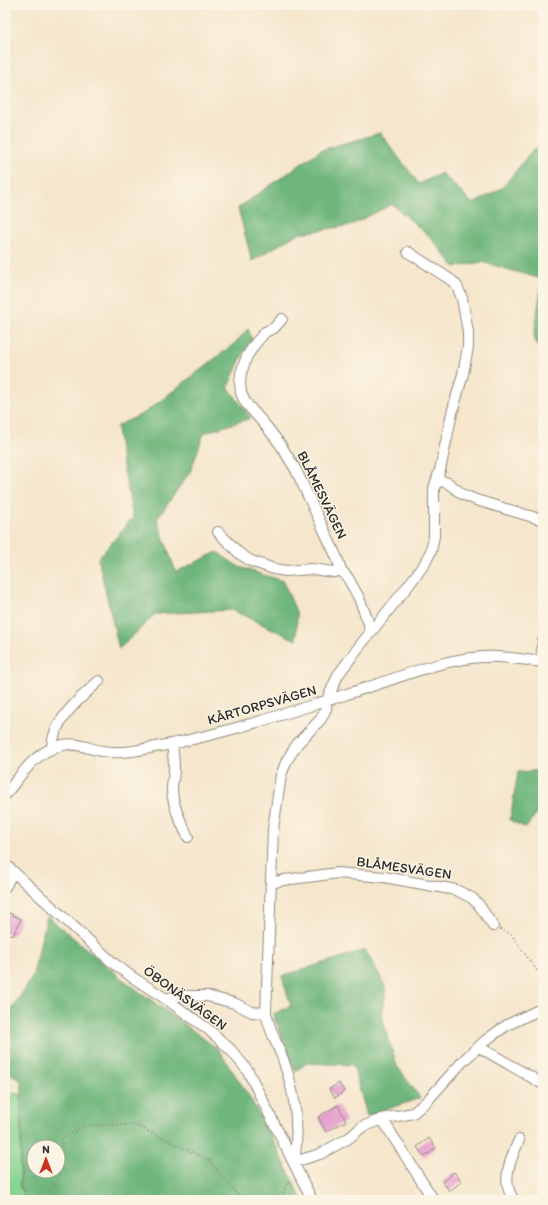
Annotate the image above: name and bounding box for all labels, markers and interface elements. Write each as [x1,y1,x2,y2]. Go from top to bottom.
street label: BLÅMESVÄGEN [293,448,351,542]
street label: KÅRTORPSVÄGEN [206,681,318,729]
street label: BLÅMESVÄGEN [355,853,453,883]
street label: ÖBONÄSVÄGEN [140,962,230,1034]
north arrow [26,1139,66,1179]
text: N [42,1143,50,1156]

